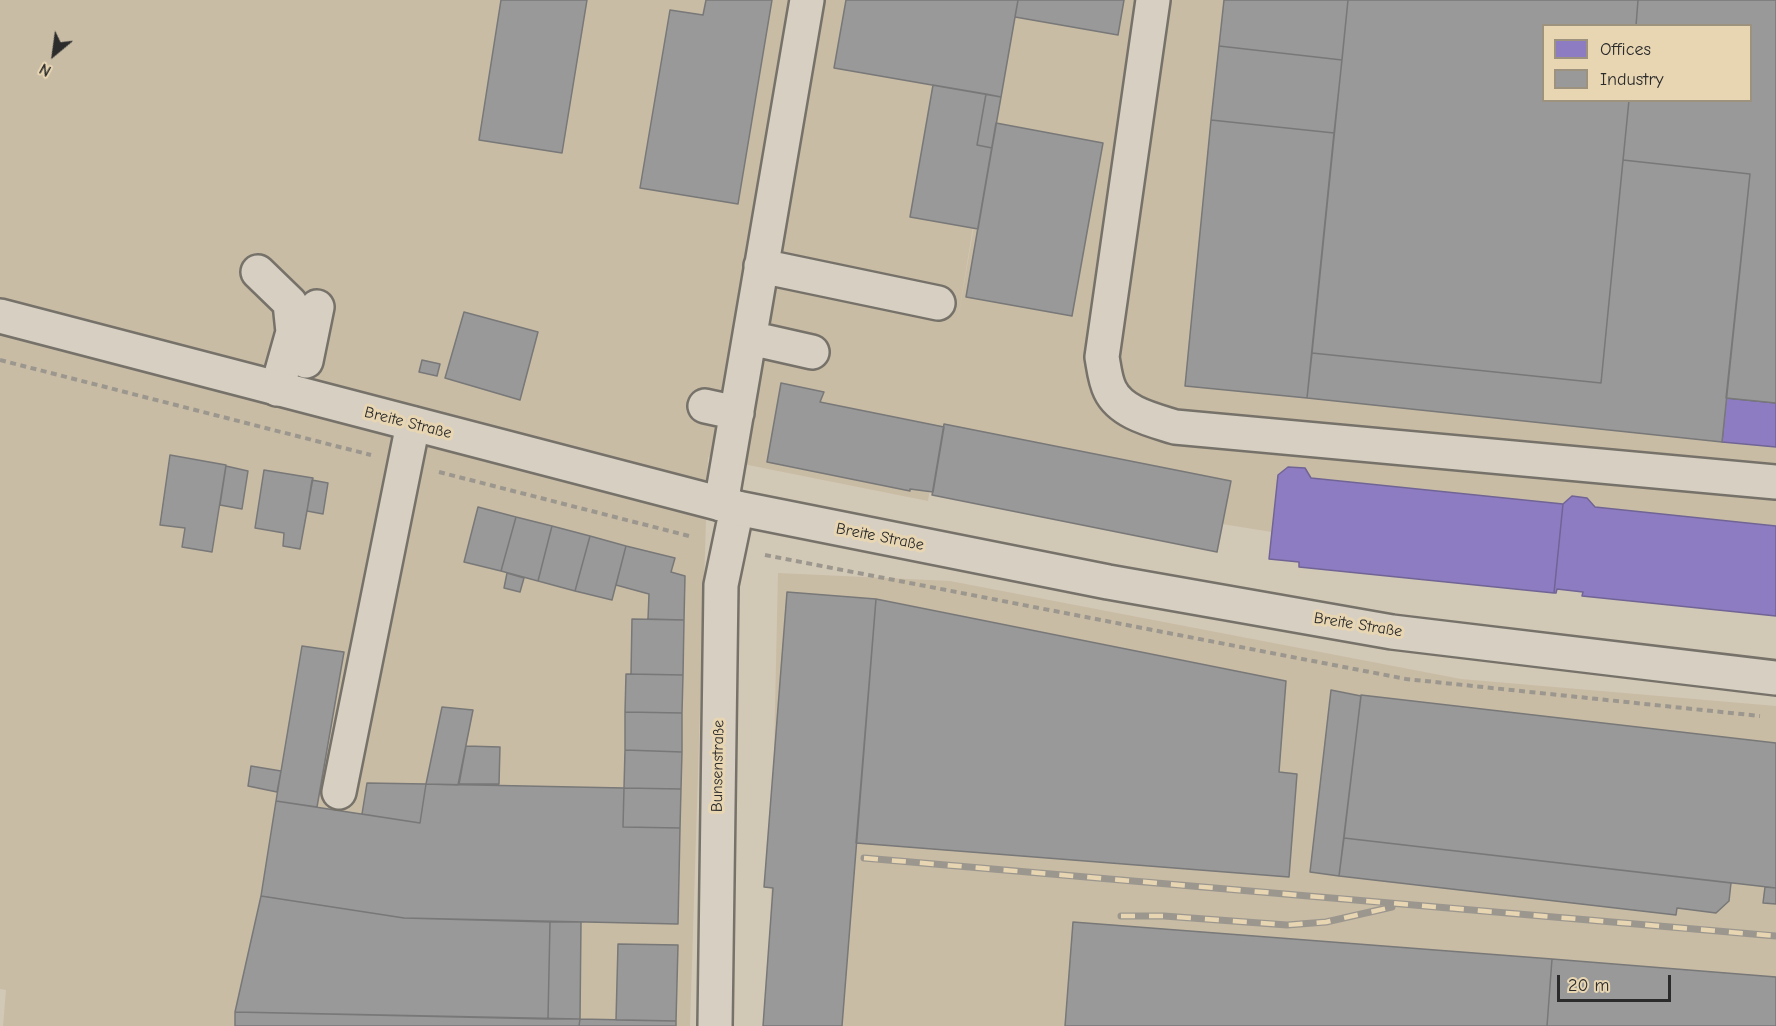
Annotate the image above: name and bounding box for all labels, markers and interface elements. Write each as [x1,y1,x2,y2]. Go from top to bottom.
north arrow [24,24,84,84]
legend [1542,24,1752,102]
text: Offices [1600,39,1651,60]
text: N [36,59,54,80]
text: Industry [1600,69,1664,90]
street label: Breite Straße [362,403,454,443]
street label: Breite Straße [834,519,926,555]
street label: Breite Straße [1312,609,1404,641]
street label: Bunsenstraße [708,720,728,812]
scale bar [1560,963,1674,1001]
text: 20 m [1568,975,1609,996]

